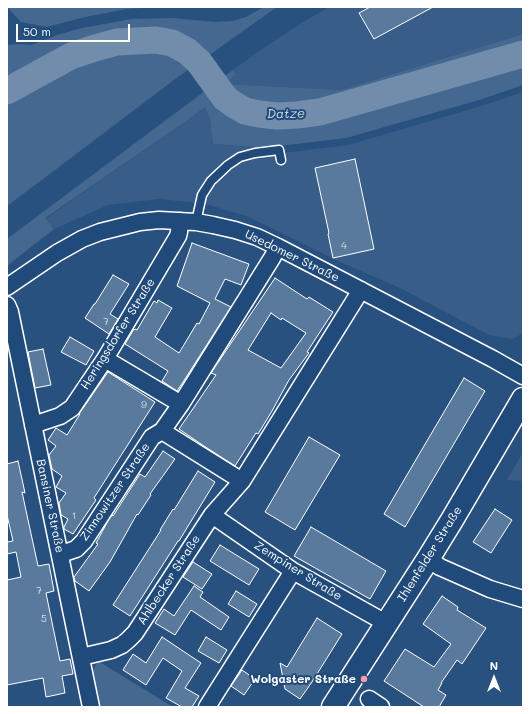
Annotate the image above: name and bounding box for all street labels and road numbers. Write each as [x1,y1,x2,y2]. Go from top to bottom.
street label: Usedomer Straße [242,227,342,285]
street label: Heringsdorfer Straße [78,276,158,392]
street label: Zinnowitzer Straße [77,440,153,544]
street label: Bansiner Straße [33,458,67,554]
street label: Ihlenfelder Straße [395,504,465,604]
street label: Ahlbecker Straße [135,532,203,628]
street label: Zempiner Straße [252,538,344,604]

